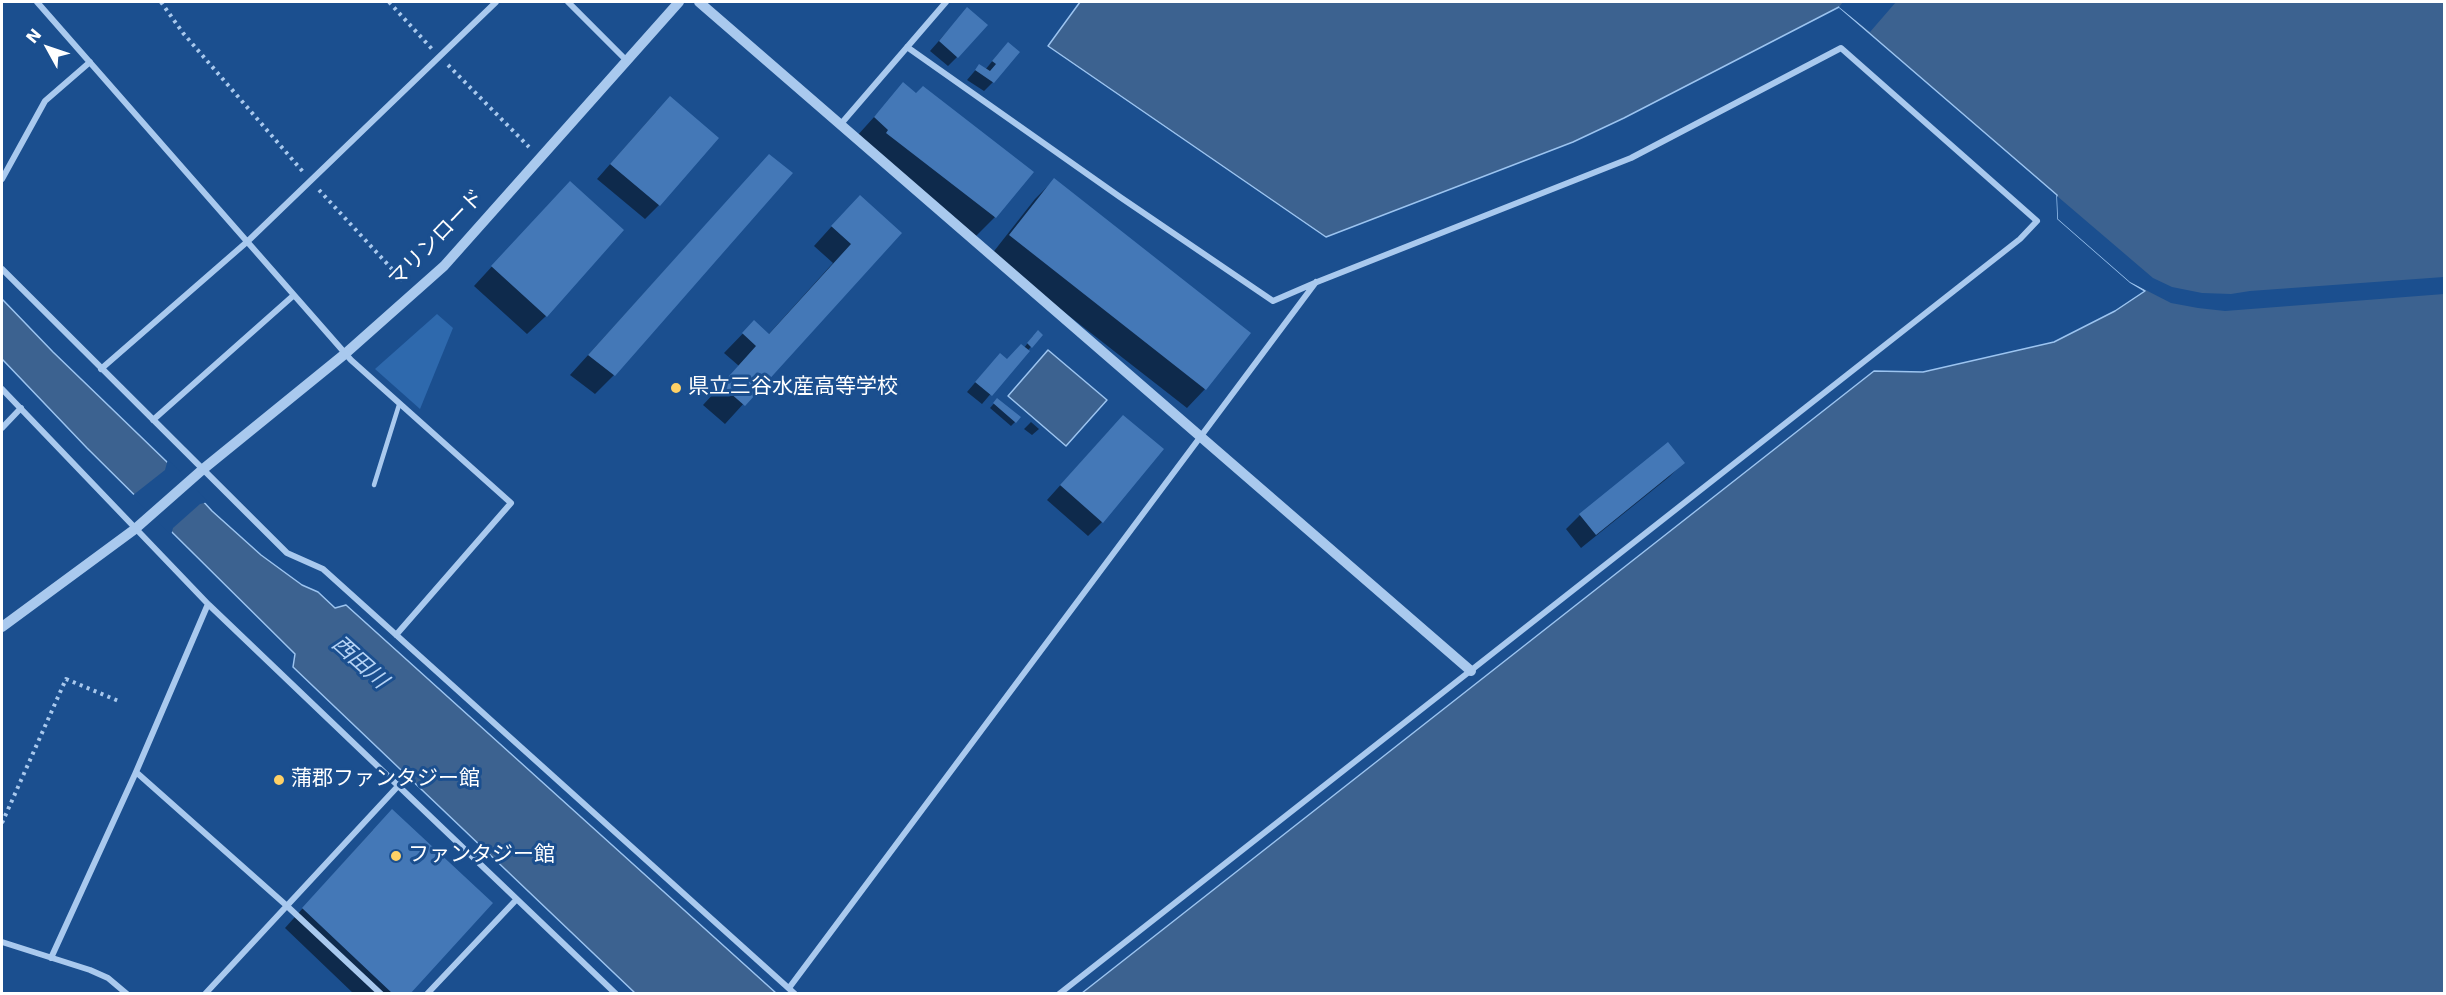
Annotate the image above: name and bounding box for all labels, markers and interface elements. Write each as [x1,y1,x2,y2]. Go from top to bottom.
north arrow [18,18,78,78]
text: N [22,25,45,47]
street label: マリンロード [384,185,490,293]
place label: 県立三谷水産高等学校 [688,375,898,401]
marker: 県立三谷水産高等学校 [669,381,683,395]
water label: 西田川 [326,631,392,695]
place label: 蒲郡ファンタジー館 [291,767,480,793]
marker: 蒲郡ファンタジー館 [272,773,286,787]
place label: ファンタジー館 [408,843,555,869]
marker: ファンタジー館 [389,849,403,863]

